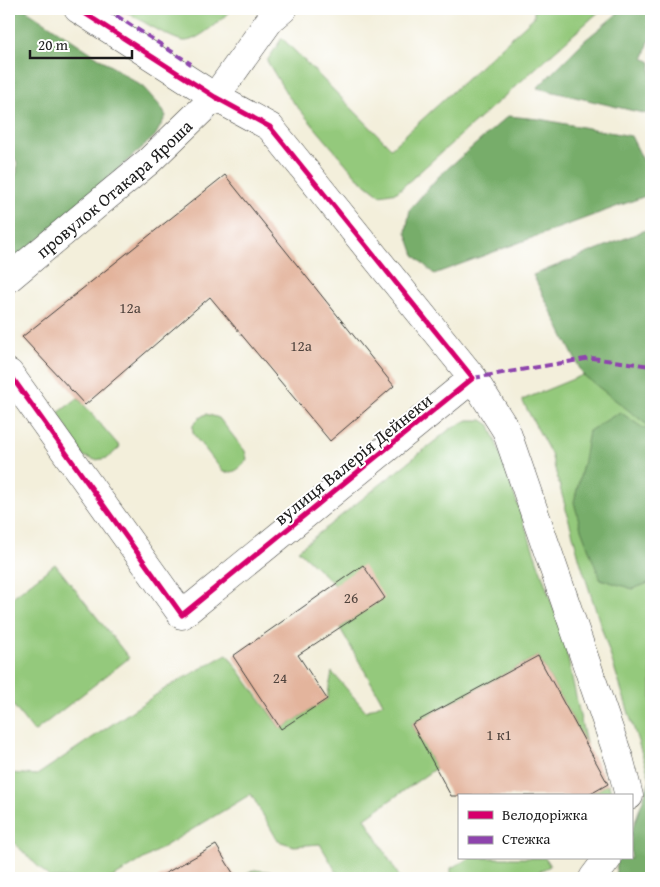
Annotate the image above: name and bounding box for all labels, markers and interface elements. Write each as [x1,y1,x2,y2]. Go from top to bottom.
scale bar [30,28,132,60]
text: 20 m [38,34,69,55]
street label: провулок Отакара Яроша [30,112,198,264]
house number: 12а [119,297,142,318]
house number: 12а [290,335,313,356]
street label: вулиця Валерія Дейнеки [268,386,438,531]
house number: 26 [344,587,358,608]
house number: 24 [273,667,287,688]
house number: 1 к1 [486,724,512,745]
legend [458,794,632,860]
text: Велодоріжка [502,804,588,825]
text: Стежка [502,828,551,849]

